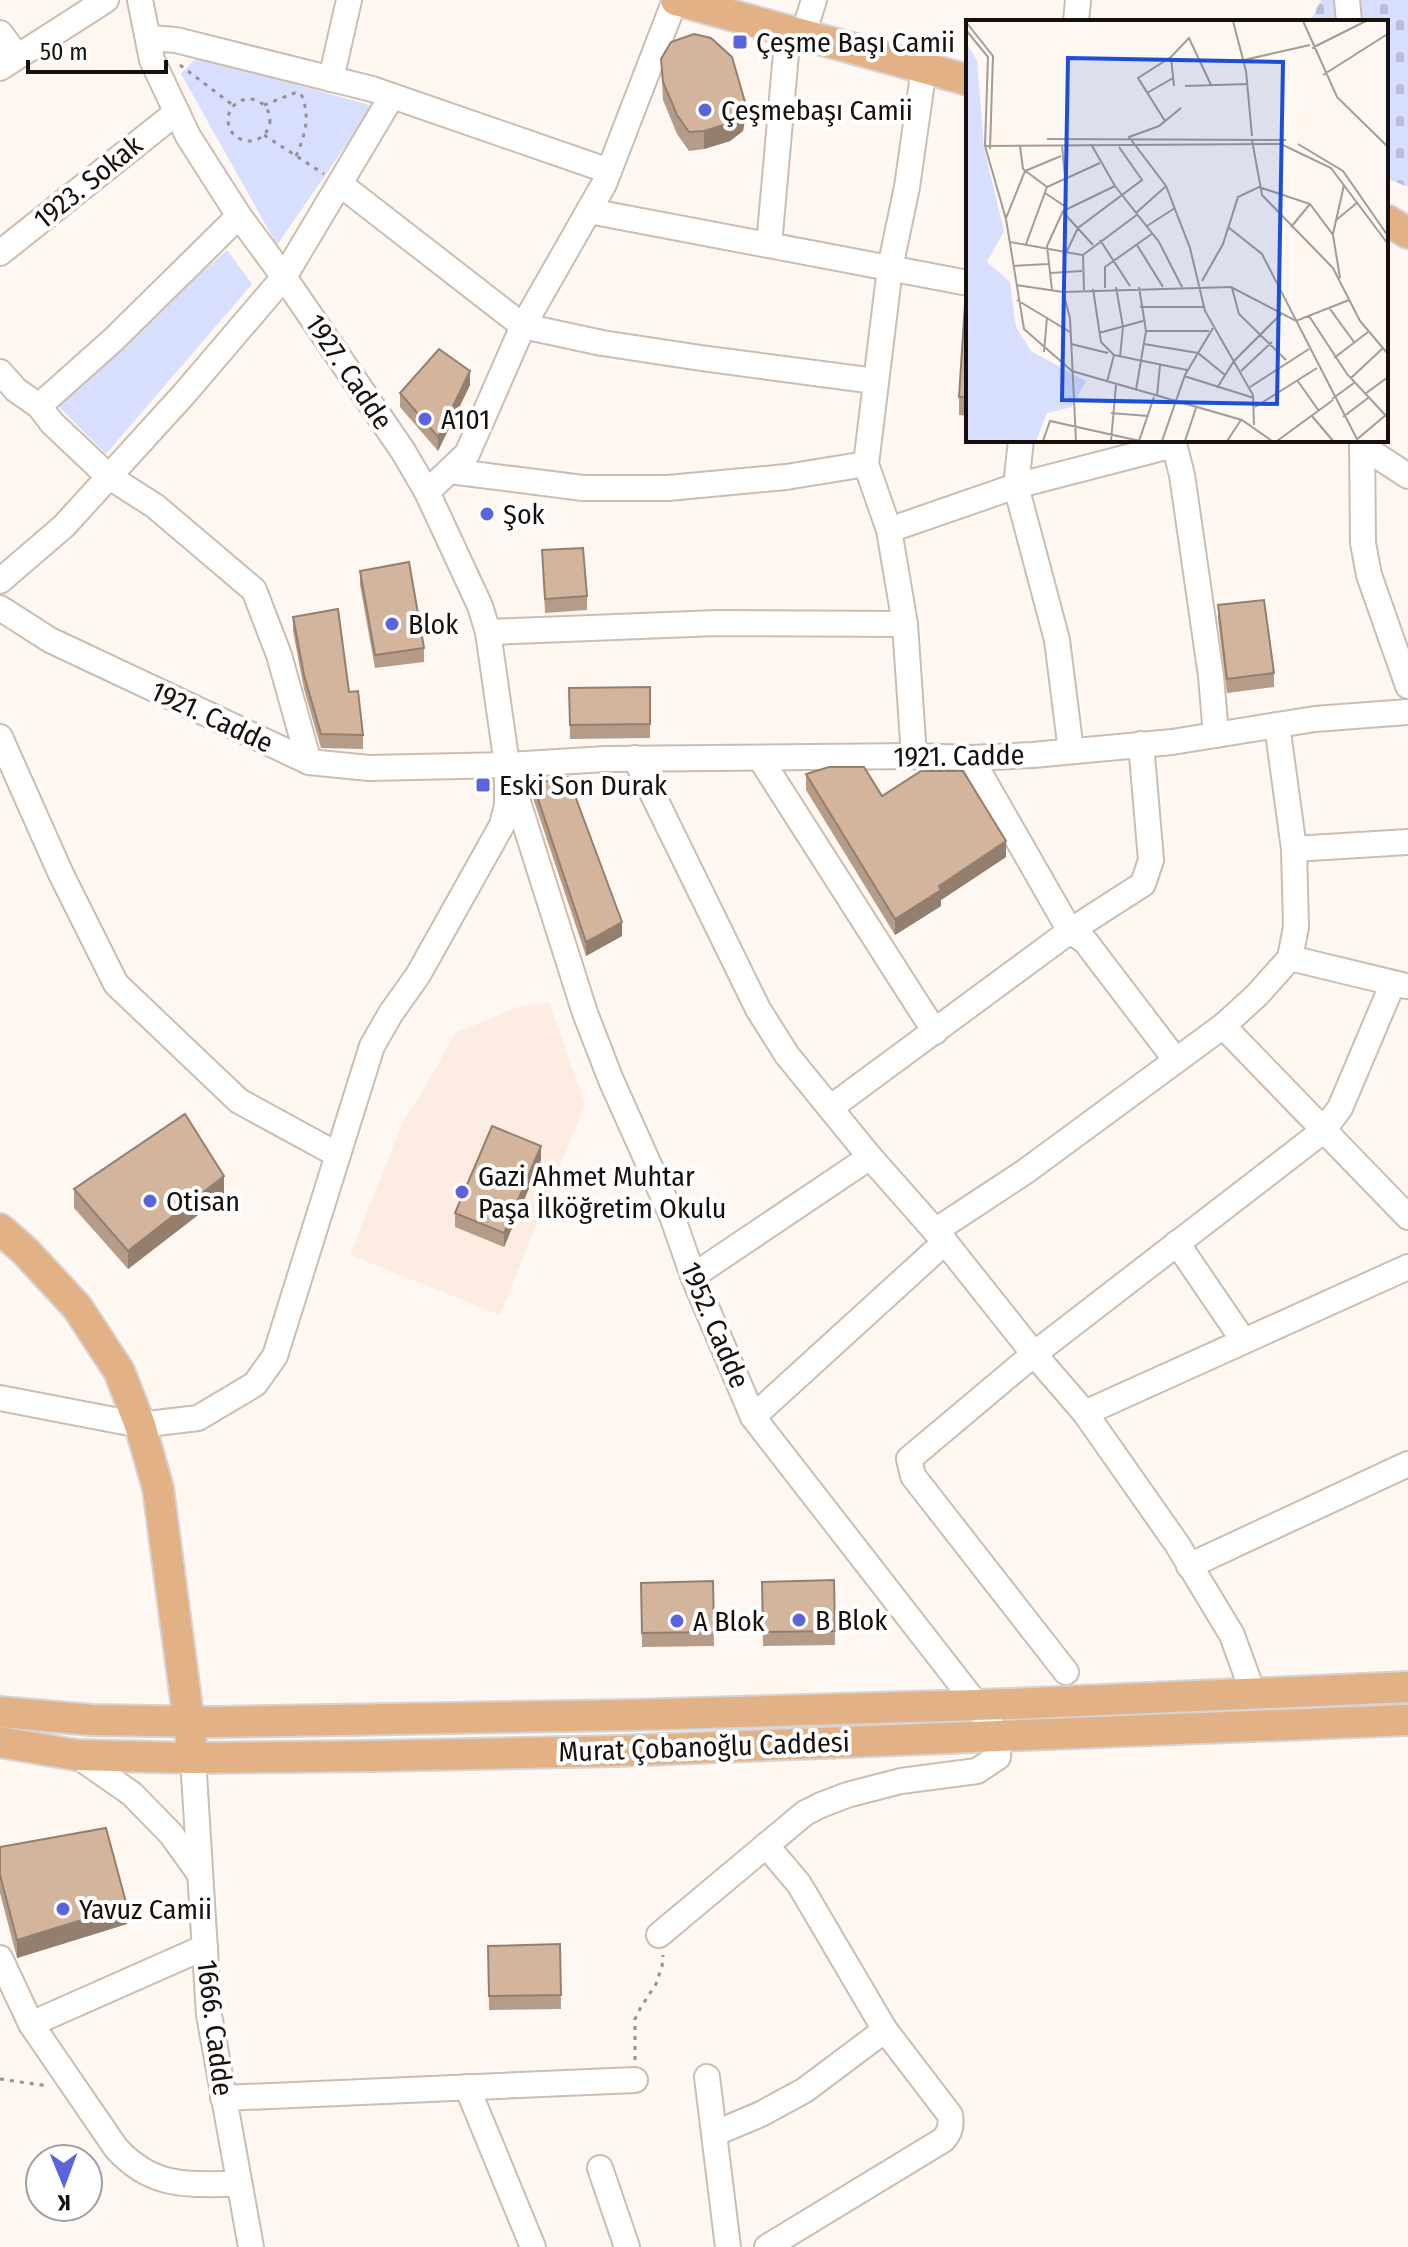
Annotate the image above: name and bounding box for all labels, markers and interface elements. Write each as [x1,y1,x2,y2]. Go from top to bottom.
inset map [966,20,1388,442]
scale bar [28,24,166,74]
place label: Çeşme Başı Camii [756,26,955,59]
marker: Çeşme Başı Camii [731,33,749,51]
text: 50 m [40,38,88,66]
place label: Çeşmebaşı Camii [721,94,913,127]
marker: Çeşmebaşı Camii [696,101,714,119]
street label: 1923. Sokak [27,128,149,236]
street label: 1927. Cadde [299,308,399,436]
place label: A101 [441,403,490,436]
marker: A101 [416,410,434,428]
place label: Şok [503,498,546,531]
marker: Şok [478,505,496,523]
place label: Blok [408,608,459,641]
marker: Blok [383,615,401,633]
street label: 1921. Cadde [146,674,278,760]
street label: 1921. Cadde [893,738,1025,774]
place label: Eski Son Durak [499,769,668,802]
marker: Eski Son Durak [474,776,492,794]
place label: Gazi Ahmet Muhtar Paşa İlköğretim Okulu [478,1160,726,1225]
marker: Gazi Ahmet Muhtar Paşa İlköğretim Okulu [453,1183,471,1201]
place label: Otisan [166,1185,240,1218]
marker: Otisan [141,1192,159,1210]
street label: 1952. Cadde [674,1257,756,1393]
place label: B Blok [815,1604,888,1637]
place label: A Blok [693,1605,766,1638]
marker: B Blok [790,1611,808,1629]
marker: A Blok [668,1612,686,1630]
street label: Murat Çobanoğlu Caddesi [558,1725,850,1769]
place label: Yavuz Camii [79,1893,212,1926]
marker: Yavuz Camii [54,1900,72,1918]
street label: 1666. Cadde [190,1958,240,2098]
north arrow [24,2143,104,2223]
text: K [57,2189,71,2216]

